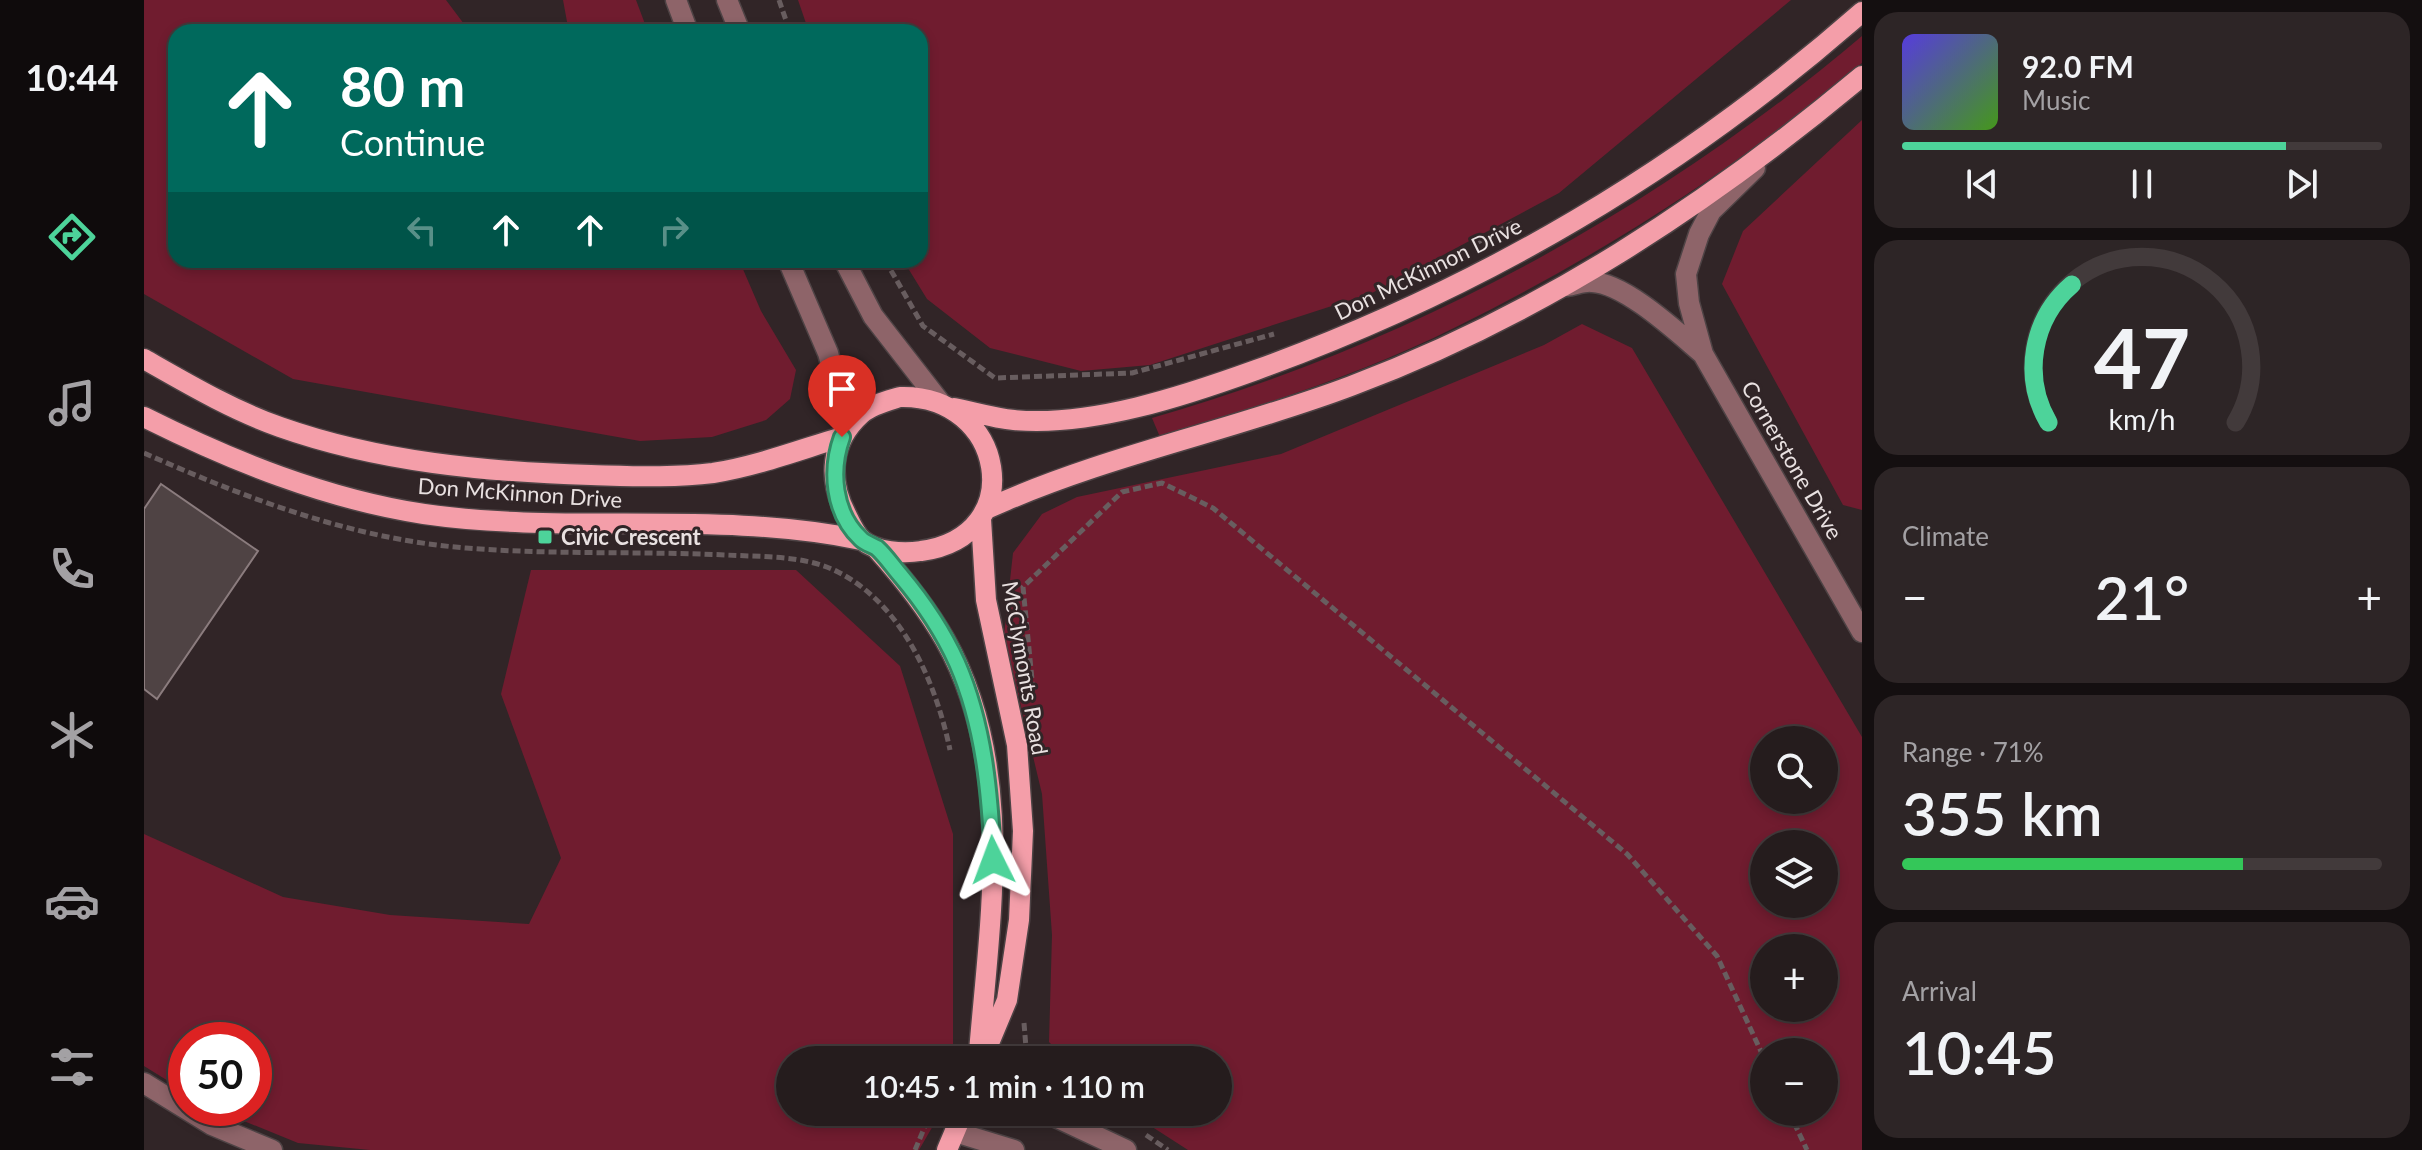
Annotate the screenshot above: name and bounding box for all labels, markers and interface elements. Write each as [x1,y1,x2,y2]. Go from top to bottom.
text: 92.0 FM [2022,48,2134,84]
text: 80 m [340,52,465,119]
text: 10:44 [26,55,118,99]
icon: ahead [208,56,312,160]
text: Music [2022,84,2090,116]
text: Continue [340,120,485,164]
icon: previous [1960,162,2004,206]
icon: pause [2120,162,2164,206]
icon: next [2280,162,2324,206]
icon: left [400,208,444,252]
icon: ahead [484,208,528,252]
icon: ahead [568,208,612,252]
icon: right [652,208,696,252]
icon: directions [44,209,100,265]
street label: Don McKinnon Drive [1330,212,1526,326]
text: 47 [2094,307,2190,407]
pin [808,355,876,437]
icon: arrive [820,367,864,411]
icon: music [44,375,100,431]
street label: Cornerstone Drive [1736,376,1849,544]
text: km/h [2109,403,2175,437]
street label: Don McKinnon Drive [417,472,623,513]
text: Climate [1902,520,1989,552]
place label: Civic Crescent [561,523,702,550]
marker: Civic Crescent [536,528,554,546]
icon: phone [44,541,100,597]
text: 21° [2095,561,2189,633]
text: − [1902,571,1928,623]
text: + [2356,571,2382,623]
street label: McClymonts Road [997,579,1054,757]
icon: climate [44,707,100,763]
map controls [1750,726,1838,1126]
button: search [1750,726,1838,814]
text: Range · 71% [1902,736,2044,768]
text: 355 km [1902,777,2103,849]
position arrow [951,818,1035,902]
button: layers [1750,830,1838,918]
icon: car [44,873,100,929]
button: + [1750,934,1838,1022]
text: Arrival [1902,975,1977,1007]
text: 10:45 [1902,1016,2056,1088]
speed limit sign: 50 [168,1022,272,1126]
button: − [1750,1038,1838,1126]
icon: filters [44,1039,100,1095]
text: 10:45 · 1 min · 110 m [863,1068,1145,1104]

